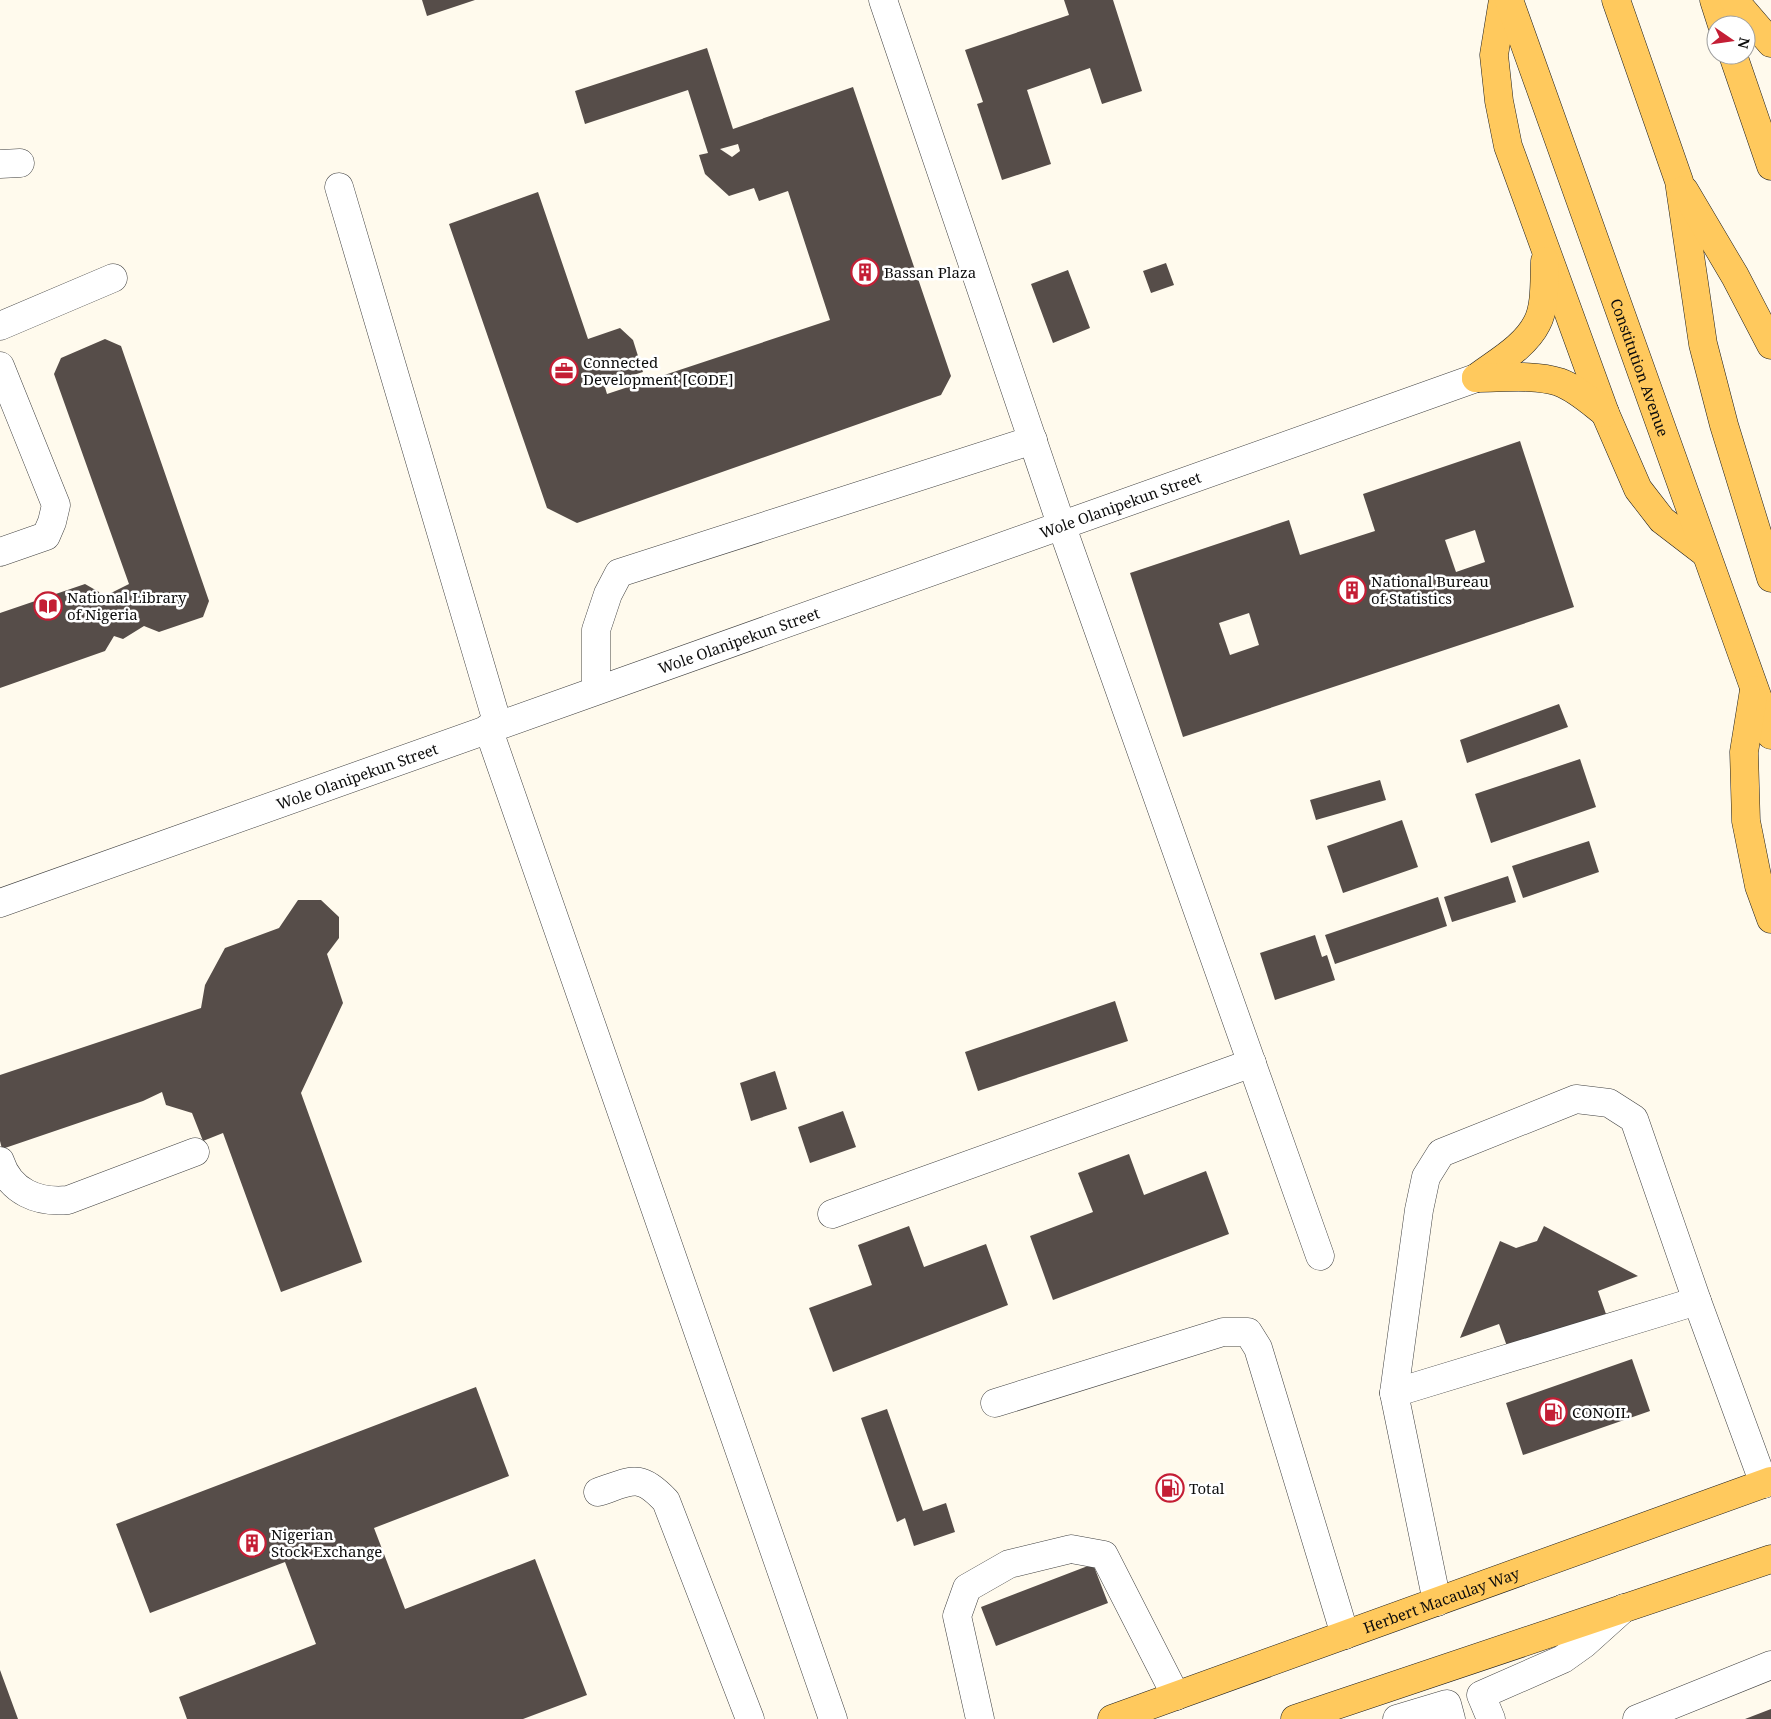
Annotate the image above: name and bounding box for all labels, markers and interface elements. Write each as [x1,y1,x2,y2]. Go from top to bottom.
north arrow [1706,15,1756,65]
text: N [1734,36,1755,51]
building icon: Bassan Plaza [850,257,880,287]
place label: Bassan Plaza [884,262,976,282]
street label: Constitution Avenue [1606,296,1674,439]
place label: Connected Development [CODE] [583,352,734,389]
office icon: Connected Development [CODE] [549,356,579,386]
street label: Wole Olanipekun Street [1037,467,1204,542]
place label: National Bureau of Statistics [1371,571,1489,608]
building icon: National Bureau of Statistics [1337,575,1367,605]
place label: National Library of Nigeria [67,587,187,624]
library icon: National Library of Nigeria [33,591,63,621]
street label: Wole Olanipekun Street [655,602,822,678]
street label: Wole Olanipekun Street [274,738,440,814]
fuel station icon: CONOIL [1538,1397,1568,1427]
place label: CONOIL [1572,1402,1630,1422]
fuel station icon: Total [1155,1473,1185,1503]
place label: Total [1189,1478,1225,1498]
place label: Nigerian Stock Exchange [271,1524,382,1561]
building icon: Nigerian Stock Exchange [237,1528,267,1558]
street label: Herbert Macaulay Way [1360,1563,1523,1638]

